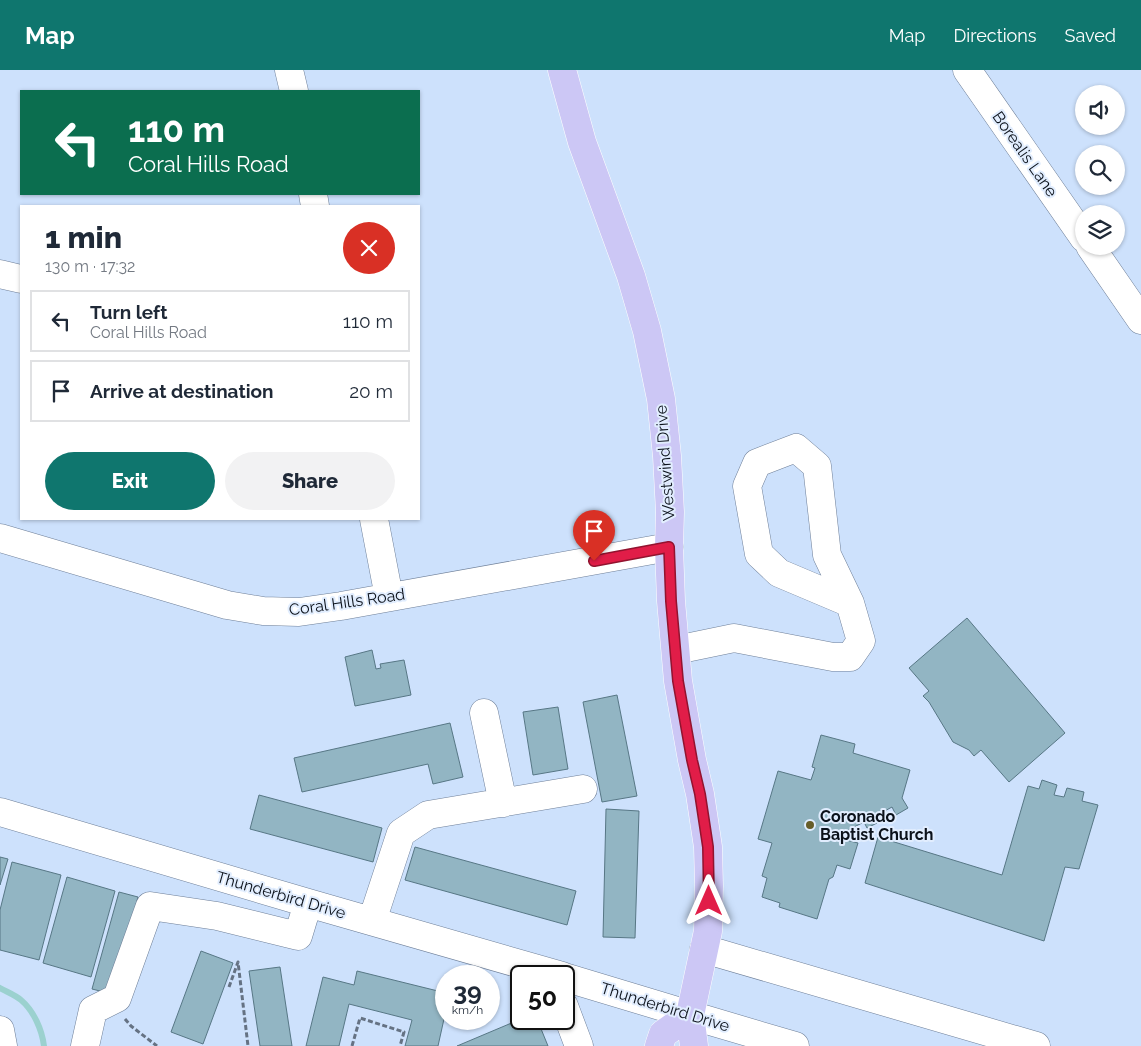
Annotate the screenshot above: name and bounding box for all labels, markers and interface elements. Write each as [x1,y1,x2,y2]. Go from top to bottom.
text: Map [25,21,75,50]
text: Map [889,25,925,46]
text: Directions [953,25,1037,46]
text: Saved [1065,25,1116,46]
map controls [1075,85,1125,255]
button: sound [1075,85,1125,135]
street label: Borealis Lane [989,108,1061,200]
text: 110 m [128,109,225,150]
icon: left [45,110,110,175]
button: search [1075,145,1125,195]
text: Coral Hills Road [128,151,289,177]
button: layers [1075,205,1125,255]
text: 1 min [45,220,122,255]
button: close [343,222,395,274]
text: 130 m · 17:32 [45,257,135,276]
text: Turn left [90,301,167,323]
icon: left [47,307,75,335]
text: 110 m [343,310,393,332]
text: Coral Hills Road [90,323,207,342]
icon: arrive [47,377,75,405]
text: Arrive at destination [90,380,274,402]
text: 20 m [349,380,393,402]
street label: Westwind Drive [651,404,679,522]
button: Exit [45,452,215,510]
button: Share [225,452,395,510]
pin [573,510,615,561]
icon: arrive [580,517,608,545]
street label: Coral Hills Road [288,584,406,620]
place label: Coronado Baptist Church [820,807,933,844]
marker: Coronado Baptist Church [804,819,816,831]
street label: Thunderbird Drive [214,867,348,923]
position arrow [682,874,734,926]
speed limit sign: 50 [510,965,575,1030]
text: 39 [453,976,482,1006]
street label: Thunderbird Drive [598,978,732,1036]
text: km/h [452,1003,483,1017]

